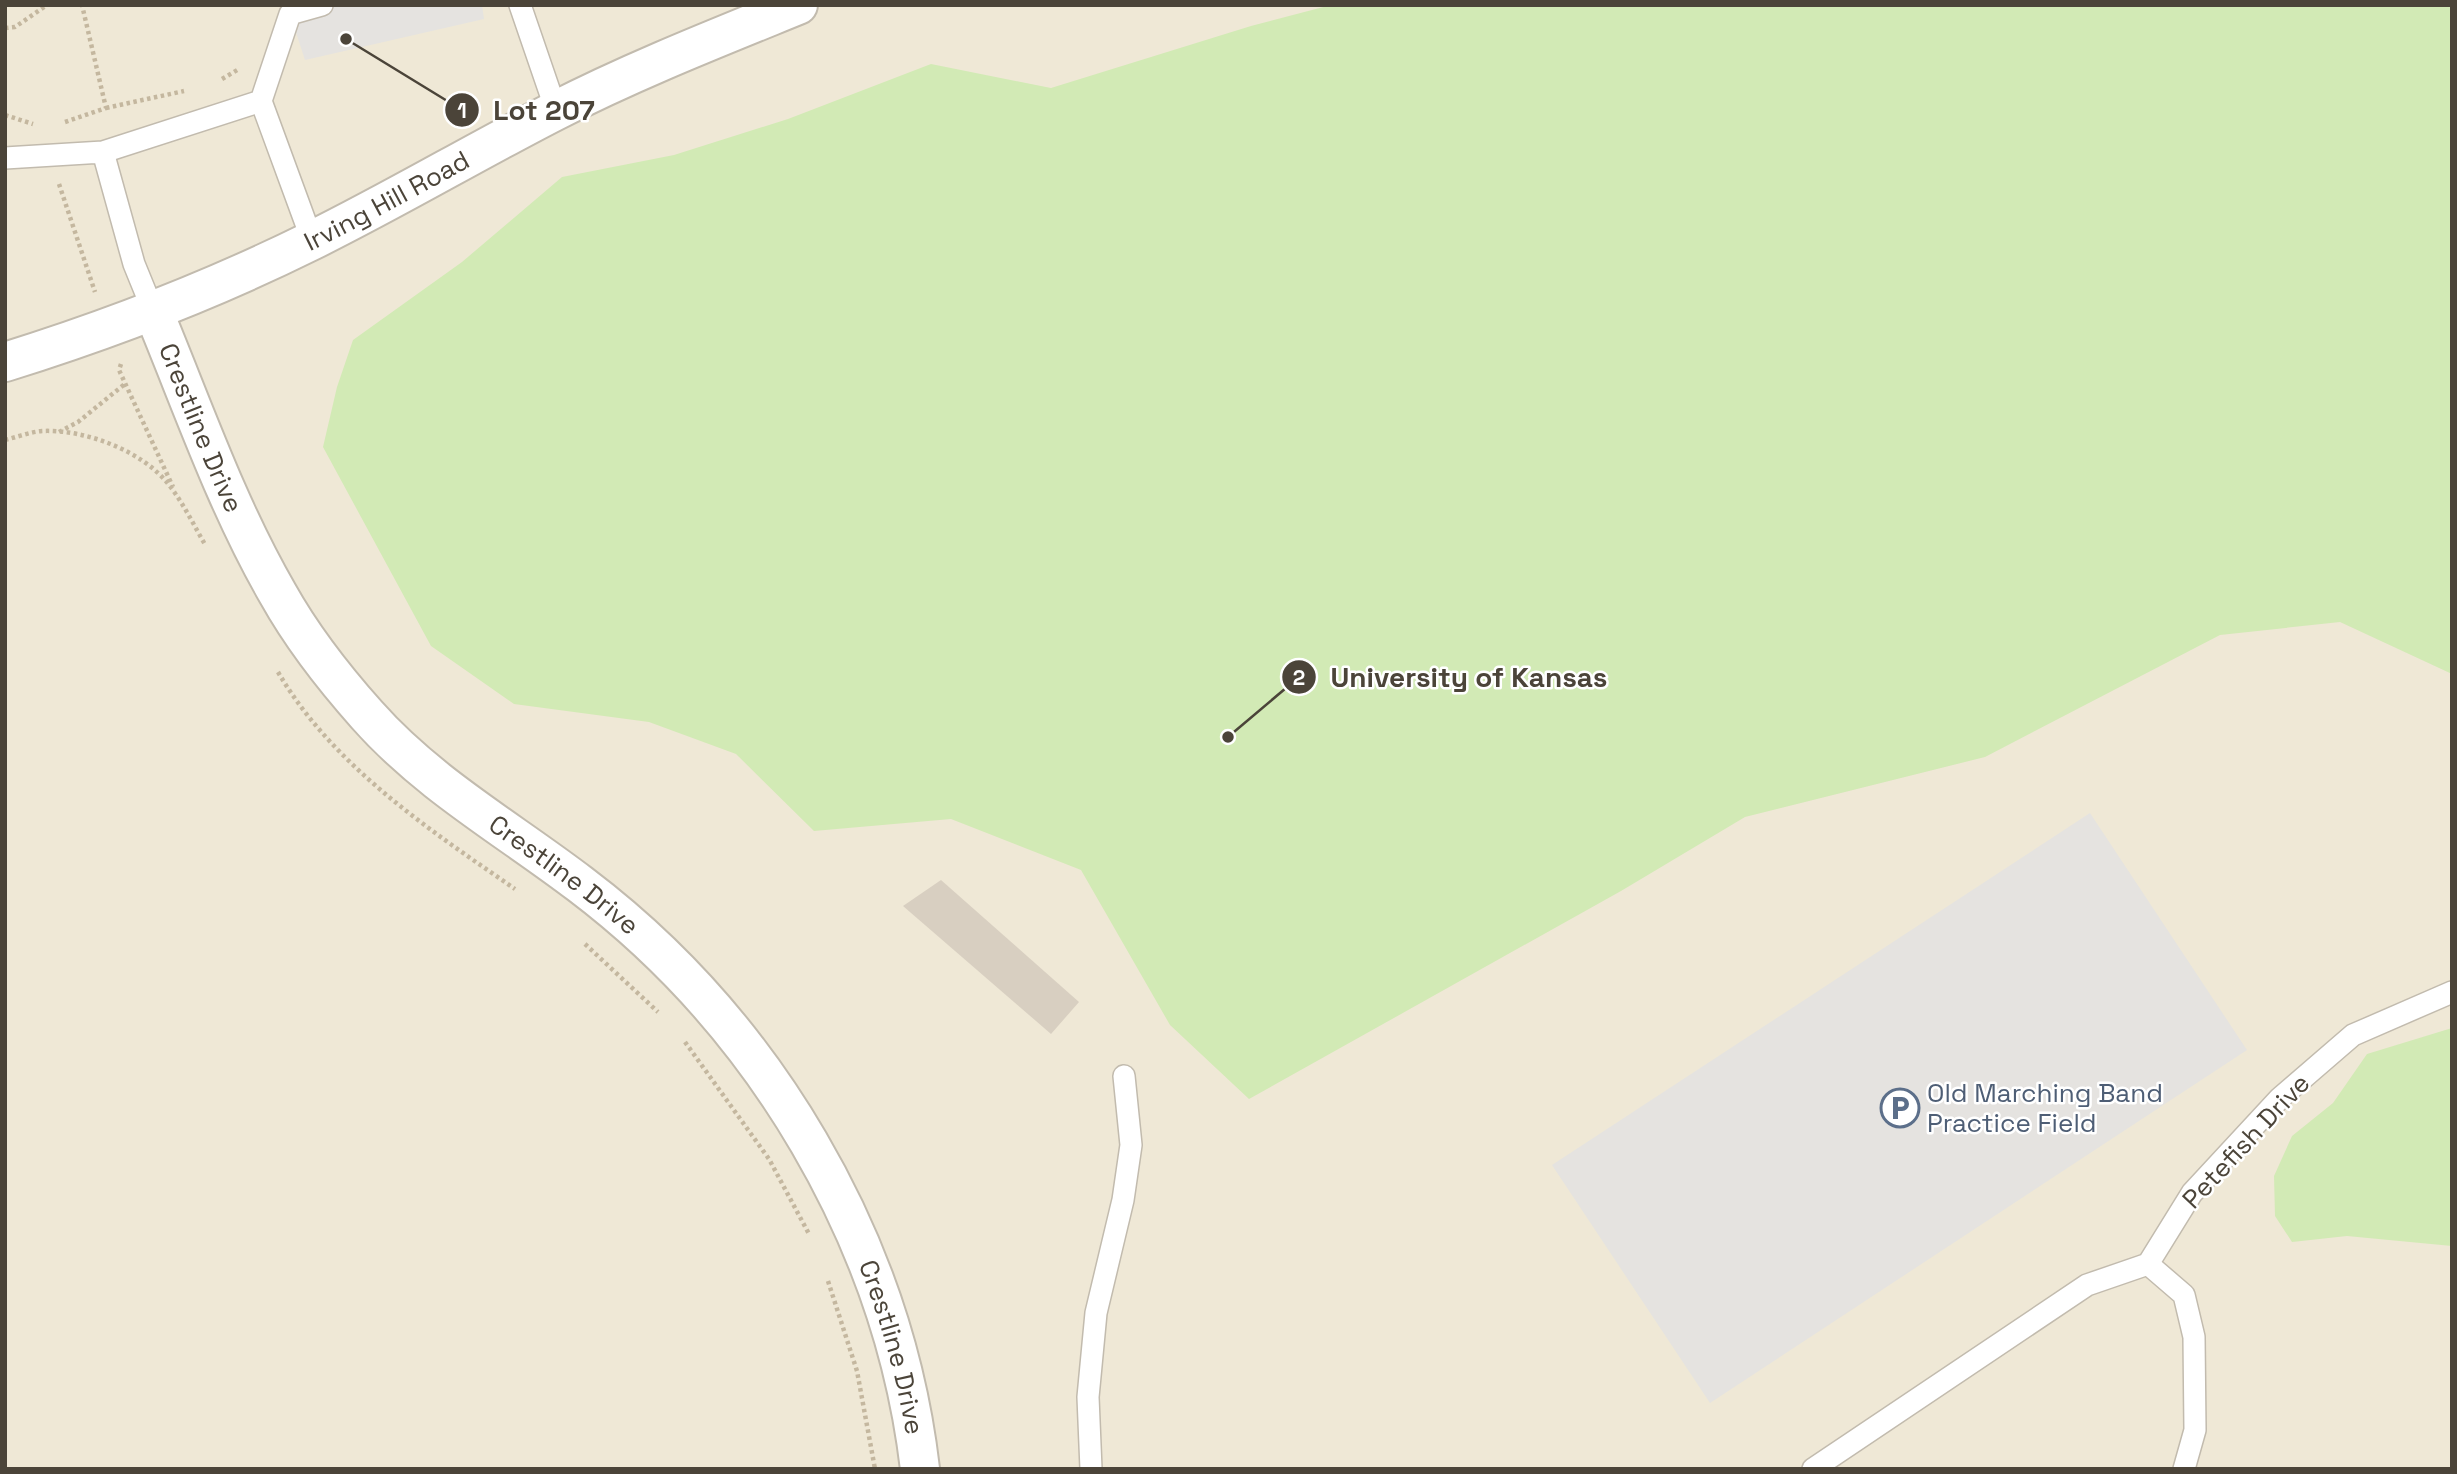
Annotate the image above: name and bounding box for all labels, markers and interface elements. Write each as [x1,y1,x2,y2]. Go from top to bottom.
callout: Lot 207 [444,86,609,135]
text: Lot 207 [493,92,595,128]
text: 1 [457,97,467,124]
street label: Irving Hill Road [298,143,475,259]
street label: Crestline Drive [151,338,251,518]
callout: University of Kansas [1281,653,1621,702]
text: University of Kansas [1331,659,1607,695]
text: 2 [1293,664,1305,691]
street label: Crestline Drive [482,807,647,942]
street label: Petefish Drive [2175,1066,2317,1216]
place label: Old Marching Band Practice Field [1927,1076,2163,1140]
parking icon: Old Marching Band Practice Field [1879,1087,1921,1129]
street label: Crestline Drive [851,1255,932,1437]

